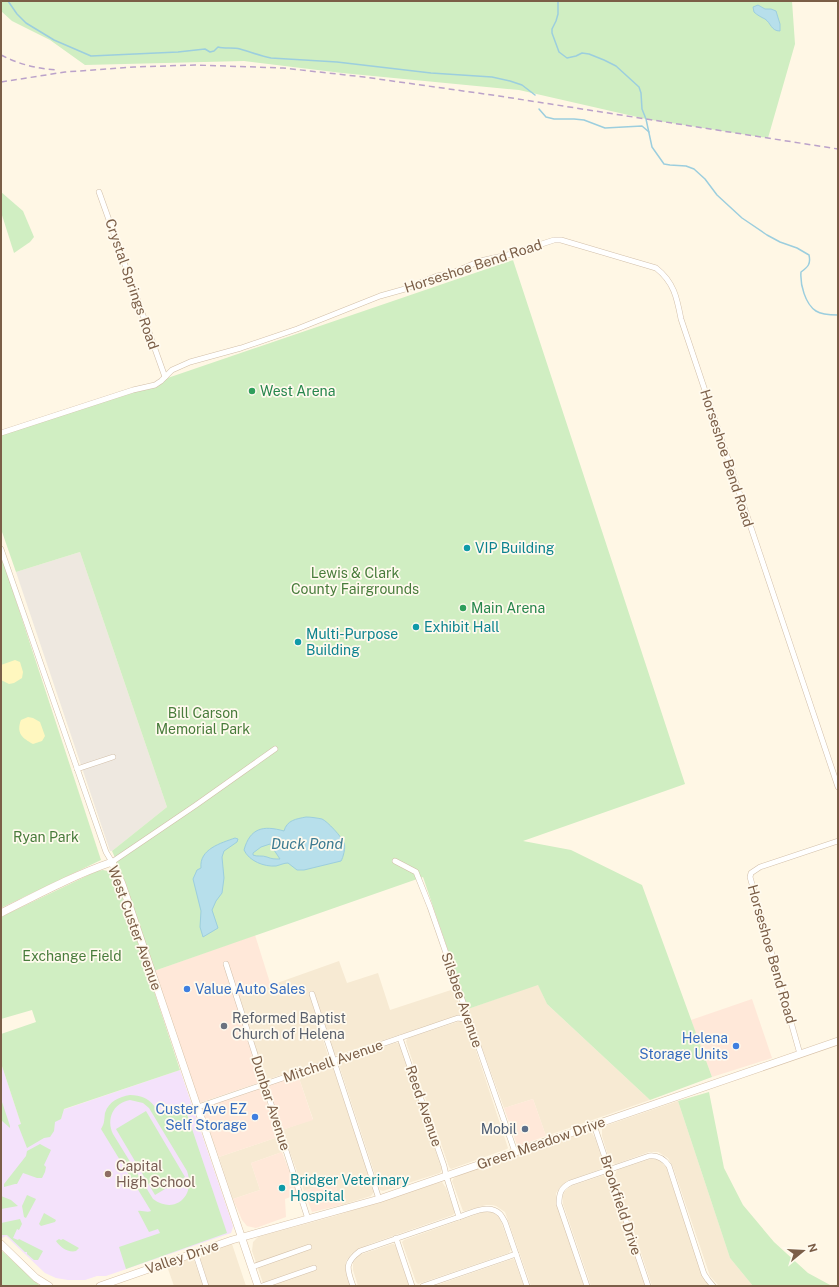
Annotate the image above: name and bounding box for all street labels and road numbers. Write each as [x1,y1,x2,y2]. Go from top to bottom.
street label: Crystal Springs Road [102,217,162,351]
street label: Horseshoe Bend Road [402,236,544,296]
street label: Horseshoe Bend Road [697,387,757,529]
street label: West Custer Avenue [105,864,165,992]
street label: Horseshoe Bend Road [745,883,799,1025]
street label: Silsbee Avenue [438,950,486,1050]
street label: Mitchell Avenue [281,1036,385,1086]
street label: Dunbar Avenue [248,1053,294,1153]
street label: Reed Avenue [403,1063,445,1149]
street label: Green Meadow Drive [475,1113,607,1173]
street label: Brookfield Drive [597,1153,645,1257]
street label: Valley Drive [143,1237,221,1277]

